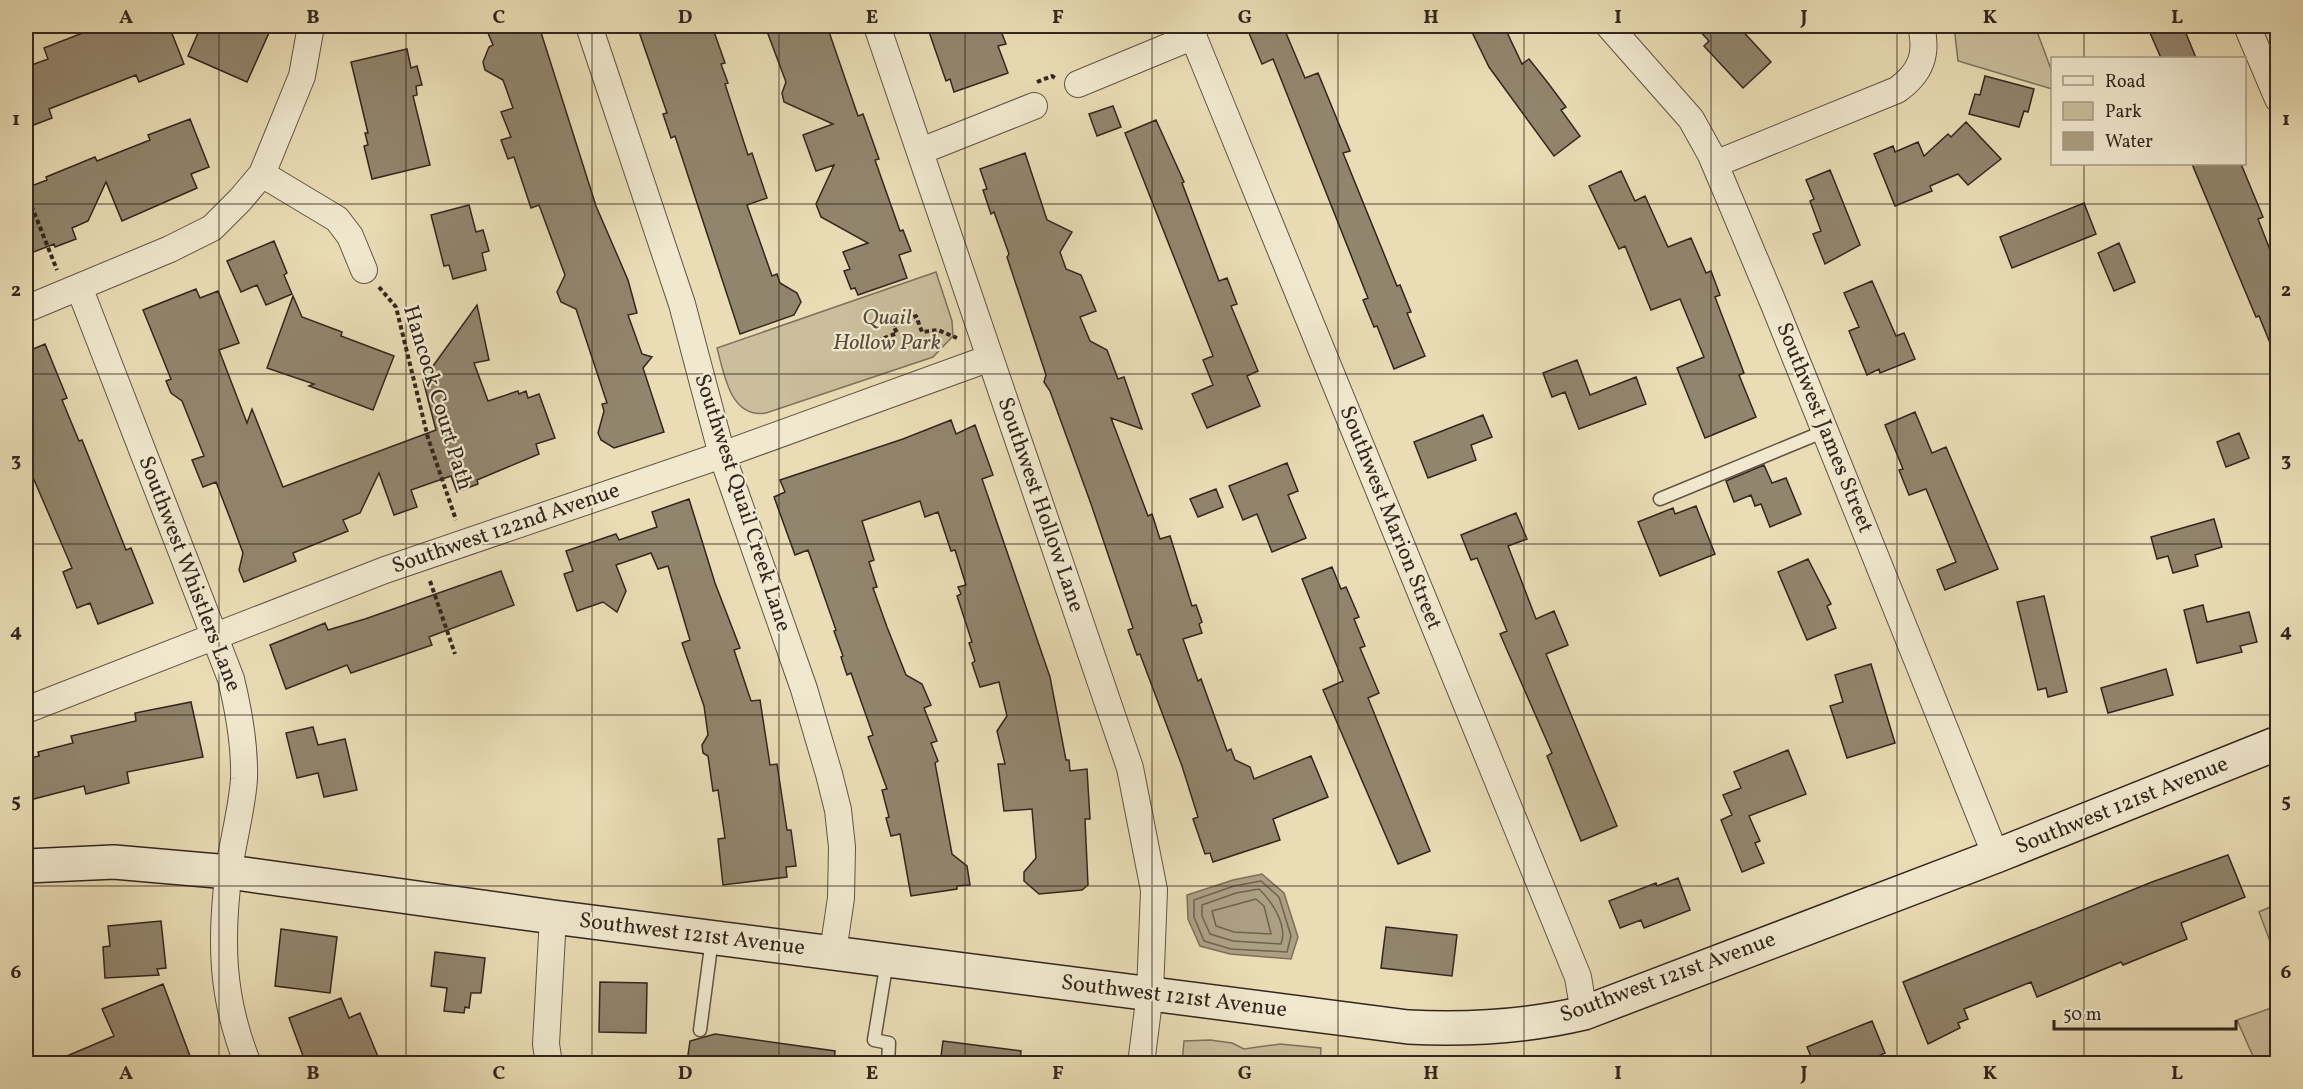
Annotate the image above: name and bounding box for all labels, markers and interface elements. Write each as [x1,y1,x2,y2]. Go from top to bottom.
text: A [119,4,133,32]
text: B [306,4,320,32]
text: C [493,4,506,32]
text: D [678,4,692,32]
text: E [866,4,878,32]
text: F [1052,4,1064,32]
text: G [1238,4,1252,32]
text: H [1423,4,1439,32]
text: I [1614,4,1622,32]
text: J [1799,4,1808,32]
text: K [1983,4,1998,32]
text: L [2171,4,2183,32]
legend [2051,57,2246,165]
text: Road [2105,70,2146,95]
text: Park [2105,100,2142,125]
text: 1 [12,106,20,134]
text: 1 [2282,106,2290,134]
text: Water [2105,130,2153,155]
text: 2 [11,277,21,305]
text: 2 [2281,277,2291,305]
street label: Hancock Court Path [394,302,480,494]
park label: Quail Hollow Park [833,303,941,359]
street label: Southwest James Street [1768,318,1881,538]
street label: Southwest Quail Creek Lane [686,370,798,636]
street label: Southwest Hollow Lane [989,393,1091,617]
street label: Southwest Marion Street [1331,401,1449,635]
text: 3 [11,447,21,475]
text: 3 [2281,447,2291,475]
street label: Southwest Whistlers Lane [130,452,248,696]
street label: Southwest 122nd Avenue [388,475,624,583]
text: 4 [10,618,22,646]
text: 4 [2280,618,2292,646]
street label: Southwest 121st Avenue [2011,749,2233,863]
text: 5 [11,788,21,816]
text: 5 [2281,788,2291,816]
street label: Southwest 121st Avenue [577,906,807,964]
street label: Southwest 121st Avenue [1556,925,1780,1031]
text: 6 [11,959,22,987]
text: 6 [2281,959,2292,987]
street label: Southwest 121st Avenue [1059,968,1289,1026]
scale bar [2054,993,2236,1031]
text: 50 m [2063,1003,2102,1028]
text: A [119,1060,133,1088]
text: B [306,1060,320,1088]
text: C [493,1060,506,1088]
text: D [678,1060,692,1088]
text: E [866,1060,878,1088]
text: F [1052,1060,1064,1088]
text: G [1238,1060,1252,1088]
text: H [1423,1060,1439,1088]
text: I [1614,1060,1622,1088]
text: J [1799,1060,1808,1088]
text: K [1983,1060,1998,1088]
text: L [2171,1060,2183,1088]

